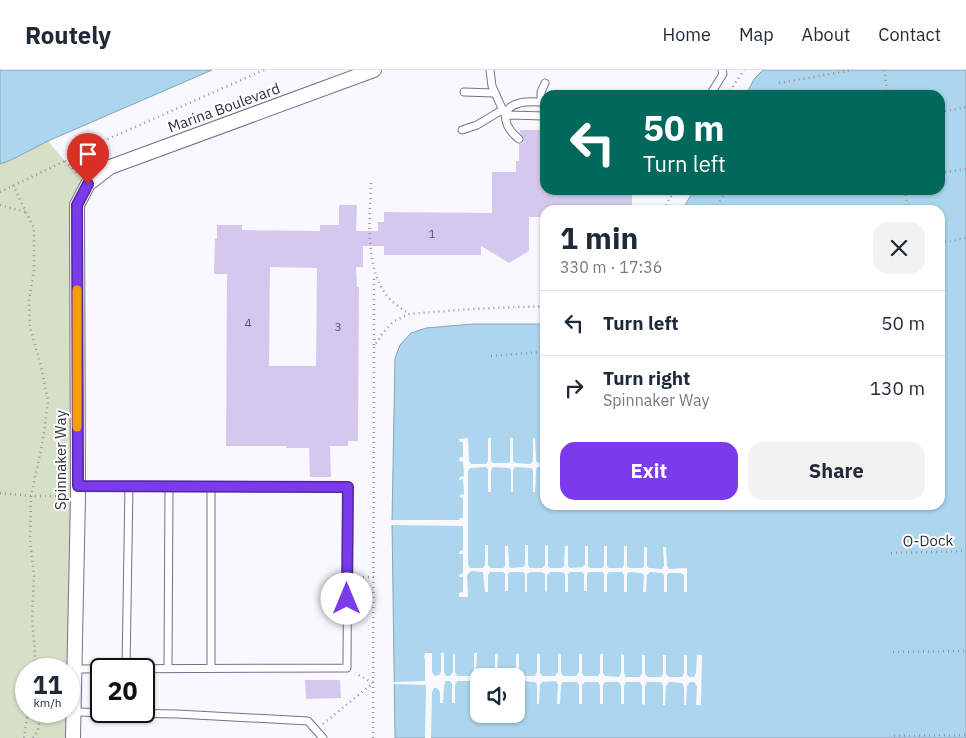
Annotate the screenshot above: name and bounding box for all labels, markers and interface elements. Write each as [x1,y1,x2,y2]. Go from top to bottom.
text: Routely [25,19,111,51]
text: Home [663,23,711,46]
text: Map [739,23,774,46]
text: About [802,23,850,46]
text: Contact [878,23,941,46]
street label: Marina Boulevard [165,78,282,137]
text: 50 m [643,105,725,151]
icon: left [560,110,625,175]
pin [67,133,109,184]
icon: arrive [74,140,102,168]
text: Turn left [643,149,726,178]
text: 1 min [560,218,638,257]
button: close [873,222,925,274]
house number: 1 [428,226,436,241]
text: 330 m · 17:36 [560,257,662,277]
icon: left [560,309,588,337]
text: Turn left [603,311,679,335]
text: 50 m [881,311,925,335]
house number: 4 [244,315,252,330]
house number: 3 [334,319,342,334]
text: Turn right [603,366,690,390]
icon: right [560,374,588,402]
text: 130 m [870,376,925,400]
text: Spinnaker Way [603,390,709,410]
street label: Spinnaker Way [51,410,70,510]
button: Exit [560,442,738,500]
button: Share [748,442,925,500]
street label: O-Dock [902,531,954,550]
position arrow [320,572,372,624]
speed limit sign: 20 [90,658,155,723]
text: 11 [32,668,63,701]
map controls [470,668,525,723]
button: sound [470,668,525,723]
text: km/h [33,695,62,710]

